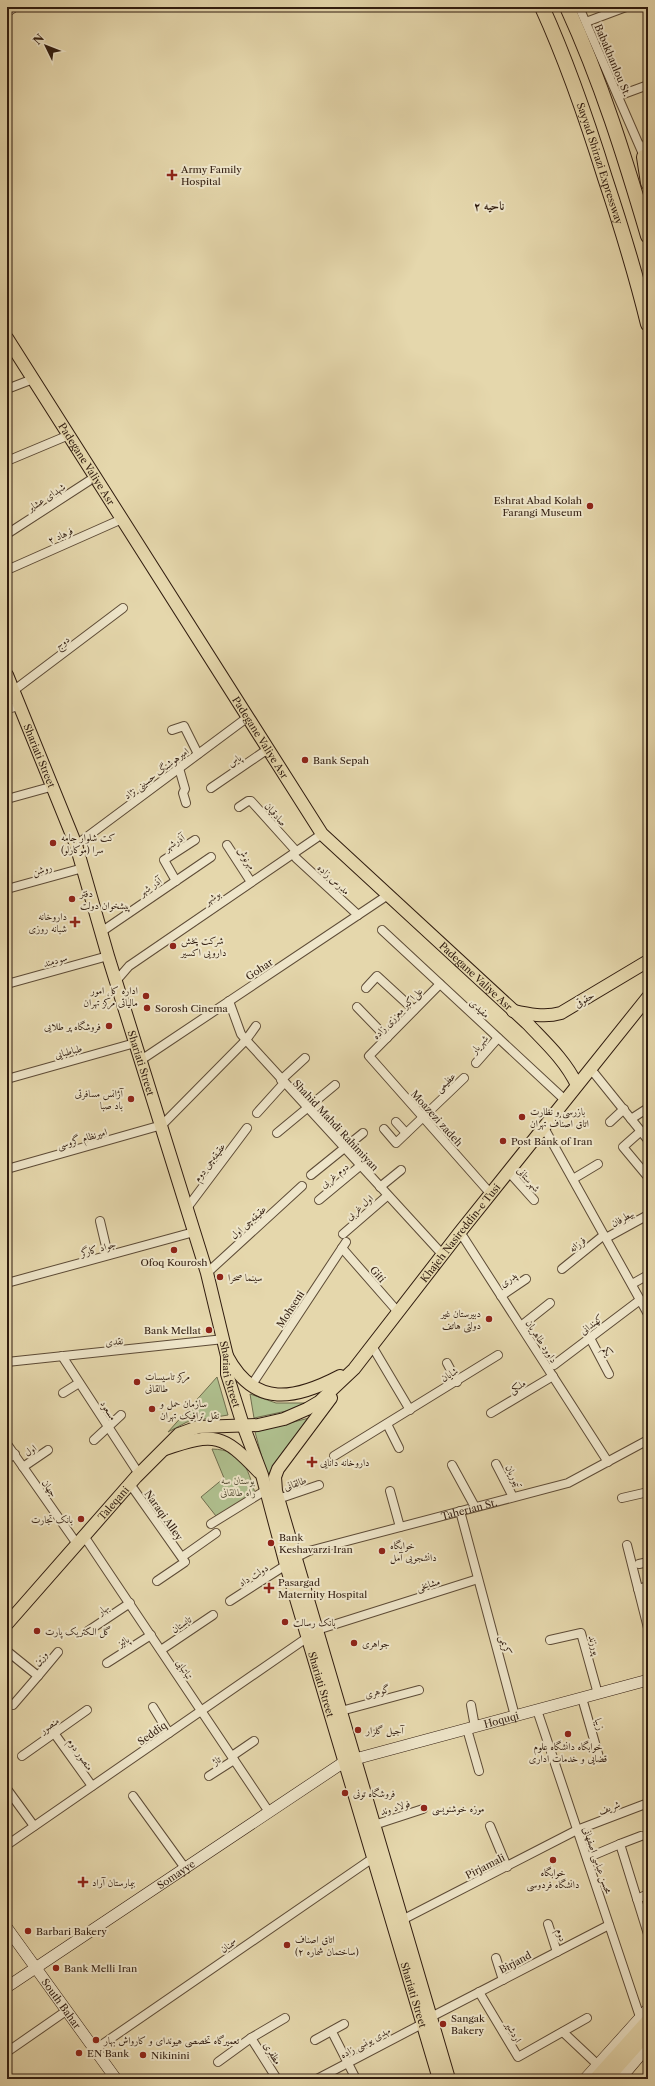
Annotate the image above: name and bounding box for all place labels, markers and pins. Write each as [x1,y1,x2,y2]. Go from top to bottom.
place label: Army Family Hospital [180,163,242,188]
marker: Army Family Hospital [166,169,178,181]
place label: Eshrat Abad Kolah Farangi Museum [494,494,583,519]
marker: Eshrat Abad Kolah Farangi Museum [585,501,595,511]
place label: Bank Sepah [313,754,370,767]
marker: Bank Sepah [300,755,310,765]
place label: کت شلوار جامه سرا (موکارلو) [61,831,115,856]
marker: کت شلوار جامه سرا (موکارلو) [48,838,58,848]
place label: دفتر پیشخوان دولت [79,887,130,913]
marker: دفتر پیشخوان دولت [67,894,77,904]
place label: داروخانه شبانه روزی [29,910,67,935]
marker: داروخانه شبانه روزی [70,917,80,927]
place label: شرکت پخش دارویی اکسیر [180,934,226,959]
marker: شرکت پخش دارویی اکسیر [168,941,178,951]
place label: اداره کل امور مالیاتی مرکز تهران [83,984,138,1010]
marker: اداره کل امور مالیاتی مرکز تهران [141,991,151,1001]
place label: Sorosh Cinema [155,1002,229,1015]
marker: Sorosh Cinema [142,1003,152,1013]
place label: فروشگاه پر طلایی [44,1020,101,1033]
marker: فروشگاه پر طلایی [104,1021,114,1031]
place label: آژانس مسافرتی باد صبا [75,1087,125,1112]
marker: آژانس مسافرتی باد صبا [126,1094,136,1104]
place label: بازرسی و نظارت اتاق اصناف تهران [530,1105,589,1130]
marker: بازرسی و نظارت اتاق اصناف تهران [517,1112,527,1122]
place label: Post Bank of Iran [511,1135,593,1148]
marker: Post Bank of Iran [498,1136,508,1146]
marker: Ofoq Kourosh [169,1245,179,1255]
place label: Ofoq Kourosh [140,1256,208,1269]
place label: سینما صحرا [228,1271,263,1284]
marker: سینما صحرا [215,1272,225,1282]
place label: دبیرستان غیر دولتی هاتف [440,1307,481,1333]
marker: دبیرستان غیر دولتی هاتف [484,1314,494,1324]
place label: Bank Mellat [144,1324,201,1337]
marker: Bank Mellat [204,1325,214,1335]
place label: مرکز تاسیسات طالقانی [145,1370,190,1395]
marker: مرکز تاسیسات طالقانی [132,1377,142,1387]
place label: سازمان حمل و نقل ترافیک تهران [159,1397,219,1423]
marker: سازمان حمل و نقل ترافیک تهران [147,1404,157,1414]
place label: داروخانه دانایی [320,1456,370,1469]
marker: داروخانه دانایی [307,1457,317,1467]
place label: بانک تجارت [31,1513,73,1526]
marker: بانک تجارت [76,1514,86,1524]
place label: Bank Keshavarzi Iran [279,1531,353,1556]
marker: Bank Keshavarzi Iran [266,1538,276,1548]
place label: خوابگاه دانشجویی آمل [390,1539,437,1565]
marker: خوابگاه دانشجویی آمل [377,1546,387,1556]
place label: Pasargad Maternity Hospital [278,1576,367,1601]
marker: Pasargad Maternity Hospital [263,1582,275,1594]
place label: بانک رسالت [293,1616,336,1629]
marker: بانک رسالت [280,1617,290,1627]
place label: گل الکتریک پارت [45,1625,111,1639]
marker: گل الکتریک پارت [32,1626,42,1636]
place label: جواهری [362,1637,390,1650]
marker: جواهری [349,1638,359,1648]
place label: آجیل گلزار [365,1724,405,1738]
marker: آجیل گلزار [353,1725,363,1735]
marker: خوابگاه دانشگاه علوم قضایی و خدمات اداری [563,1729,573,1739]
place label: خوابگاه دانشگاه علوم قضایی و خدمات اداری [529,1740,607,1765]
place label: فروشگاه تونی [353,1787,395,1800]
marker: فروشگاه تونی [340,1788,350,1798]
place label: موزه خوشنویسی [432,1802,485,1816]
marker: موزه خوشنویسی [419,1803,429,1813]
marker: خوابگاه دانشگاه فردوسی [548,1855,558,1865]
place label: خوابگاه دانشگاه فردوسی [527,1866,579,1892]
marker: بیمارستان آراد [77,1876,89,1888]
place label: بیمارستان آراد [92,1876,135,1889]
place label: Barbari Bakery [36,1925,107,1938]
marker: Barbari Bakery [23,1926,33,1936]
place label: اتاق اصناف (ساختمان شماره ۲) [295,1933,359,1958]
marker: اتاق اصناف (ساختمان شماره ۲) [282,1940,292,1950]
place label: Bank Melli Iran [64,1962,138,1975]
marker: Bank Melli Iran [51,1963,61,1973]
place label: Sangak Bakery [451,2012,486,2037]
marker: Sangak Bakery [438,2019,448,2029]
place label: تعمیرگاه تخصصی هیوندای و کارواش بهار [103,2034,239,2048]
marker: تعمیرگاه تخصصی هیوندای و کارواش بهار [91,2035,101,2045]
place label: EN Bank [87,2047,130,2060]
marker: EN Bank [74,2048,84,2058]
place label: Nikinini [151,2049,190,2062]
marker: Nikinini [138,2050,148,2060]

